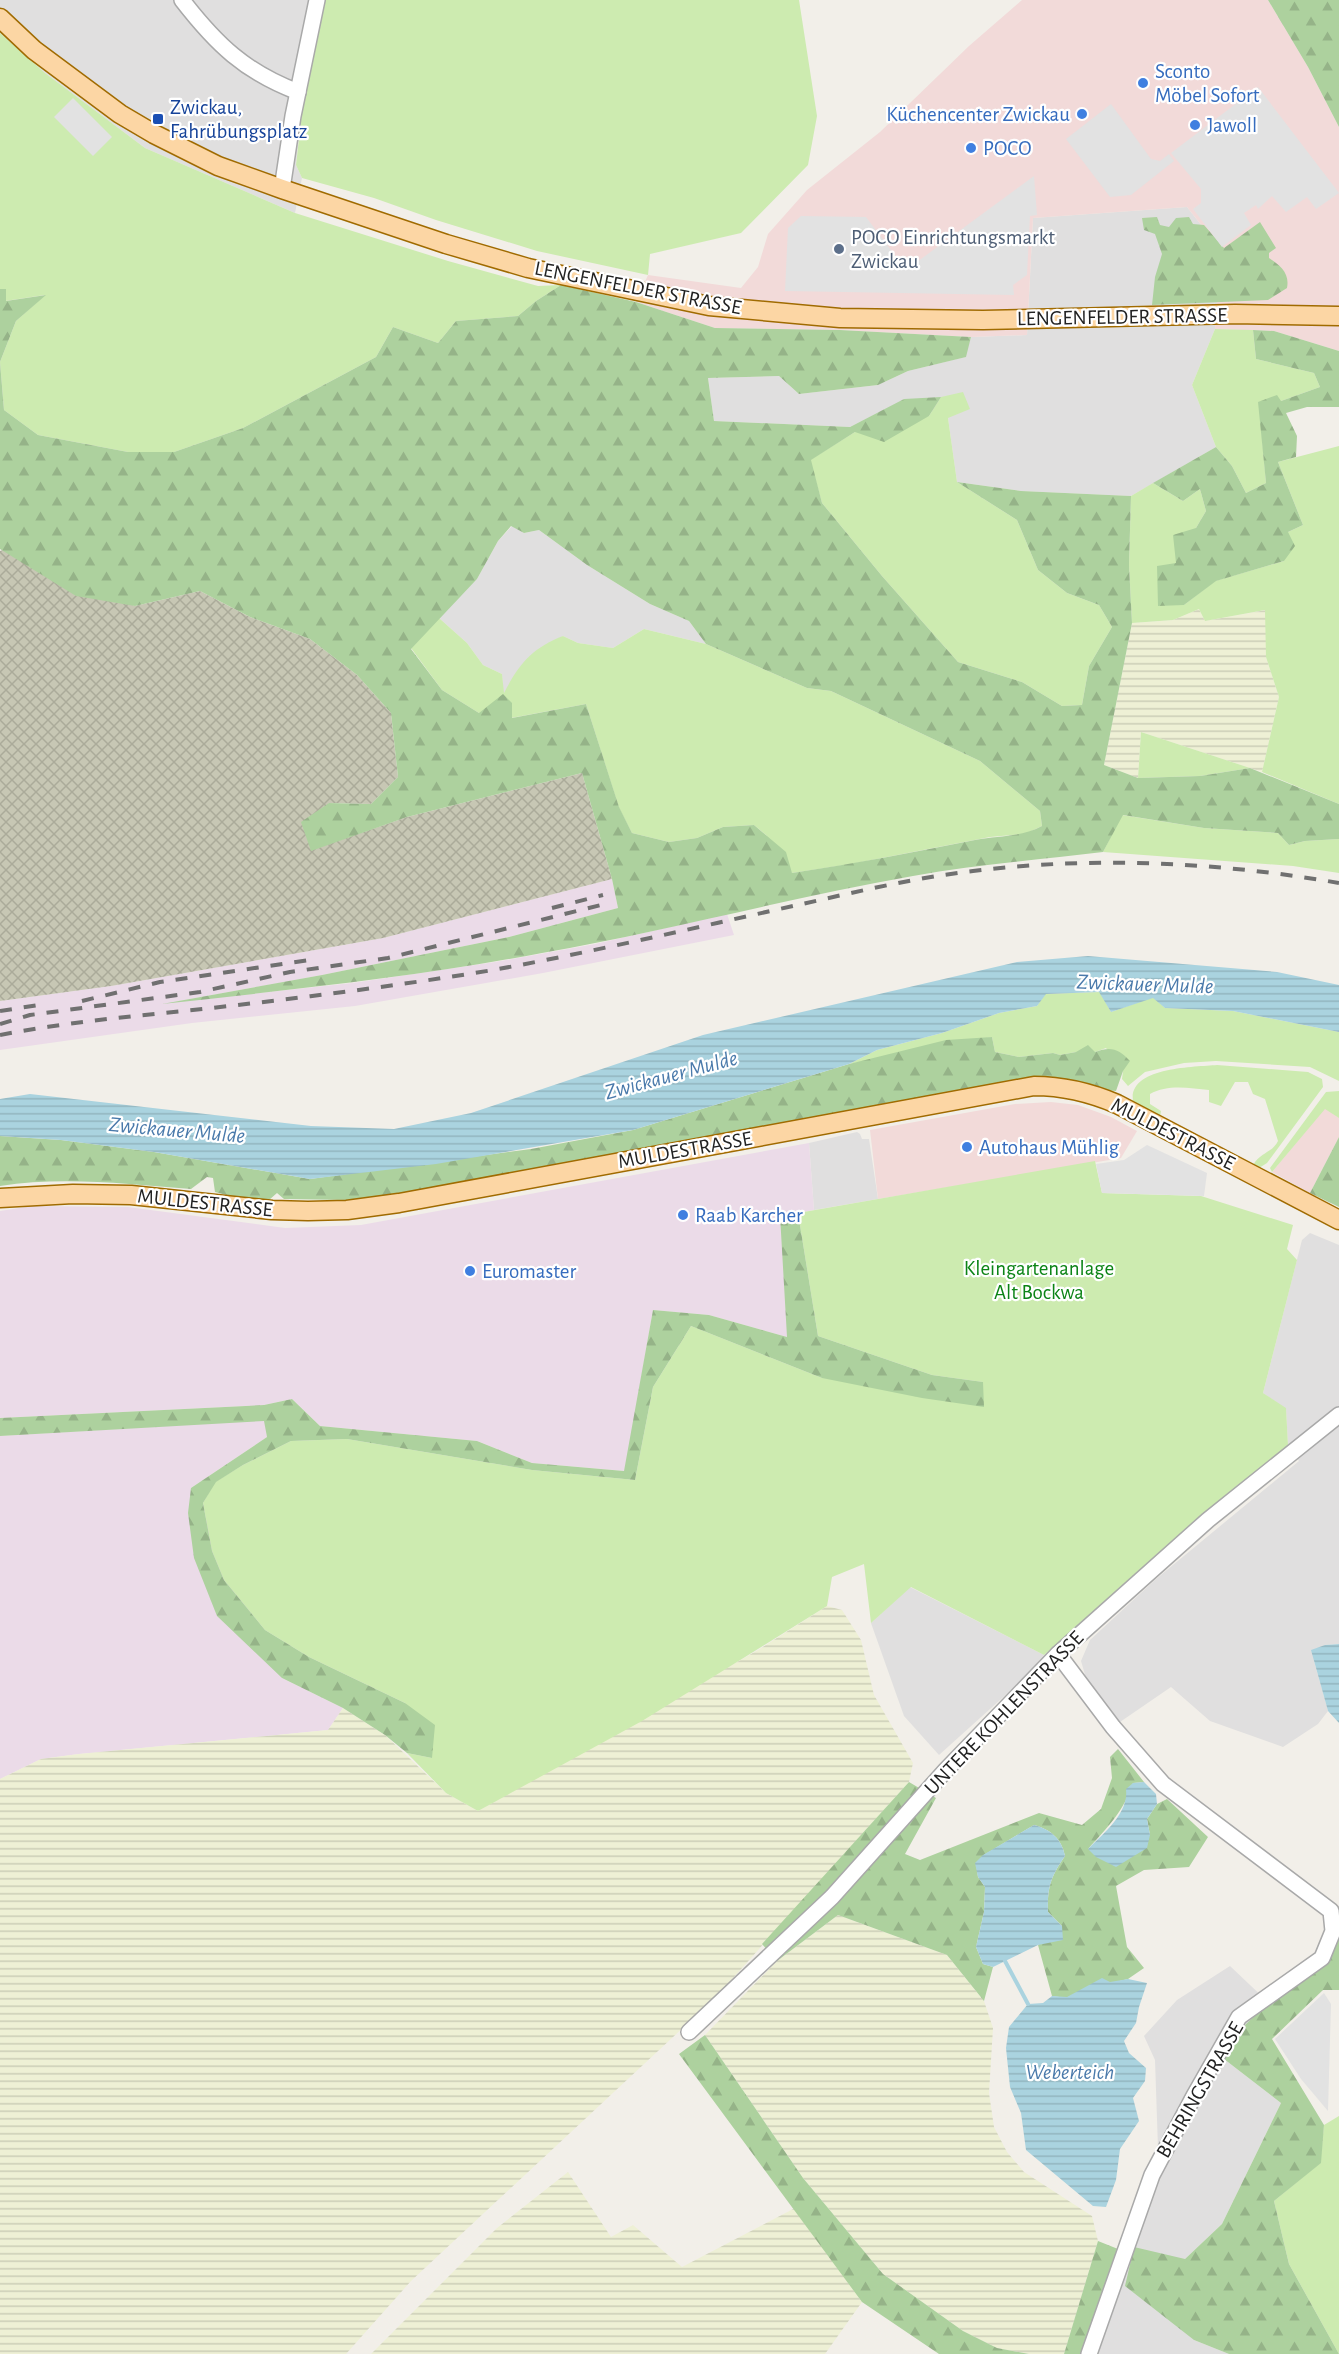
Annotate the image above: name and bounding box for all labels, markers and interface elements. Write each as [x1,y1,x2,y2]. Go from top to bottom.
place label: Sconto Möbel Sofort [1155,61,1260,106]
marker: Sconto Möbel Sofort [1136,76,1150,90]
place label: Zwickau, Fahrübungsplatz [170,97,307,142]
place label: Küchencenter Zwickau [886,104,1070,125]
marker: Küchencenter Zwickau [1075,107,1089,121]
marker: Zwickau, Fahrübungsplatz [151,112,165,126]
place label: Jawoll [1207,115,1257,136]
marker: Jawoll [1188,118,1202,132]
place label: POCO [983,138,1032,159]
marker: POCO [964,141,978,155]
place label: POCO Einrichtungsmarkt Zwickau [851,227,1055,272]
marker: POCO Einrichtungsmarkt Zwickau [832,242,846,256]
street label: LENGENFELDER STRASSE [533,258,743,318]
street label: LENGENFELDER STRASSE [1017,305,1227,329]
water label: Zwickauer Mulde [1076,971,1214,997]
water label: Zwickauer Mulde [602,1047,740,1103]
street label: MULDESTRASSE [1108,1094,1238,1174]
water label: Zwickauer Mulde [108,1113,246,1147]
street label: MULDESTRASSE [616,1128,754,1172]
place label: Autohaus Mühlig [979,1137,1120,1158]
marker: Autohaus Mühlig [960,1140,974,1154]
street label: MULDESTRASSE [136,1185,274,1221]
place label: Raab Karcher [695,1205,803,1226]
marker: Raab Karcher [676,1208,690,1222]
park label: Kleingartenanlage Alt Bockwa [964,1258,1114,1303]
place label: Euromaster [482,1261,576,1282]
marker: Euromaster [463,1264,477,1278]
street label: UNTERE KOHLENSTRASSE [921,1627,1087,1799]
street label: BEHRINGSTRASSE [1153,2018,1247,2162]
water label: Weberteich [1026,2061,1114,2083]

